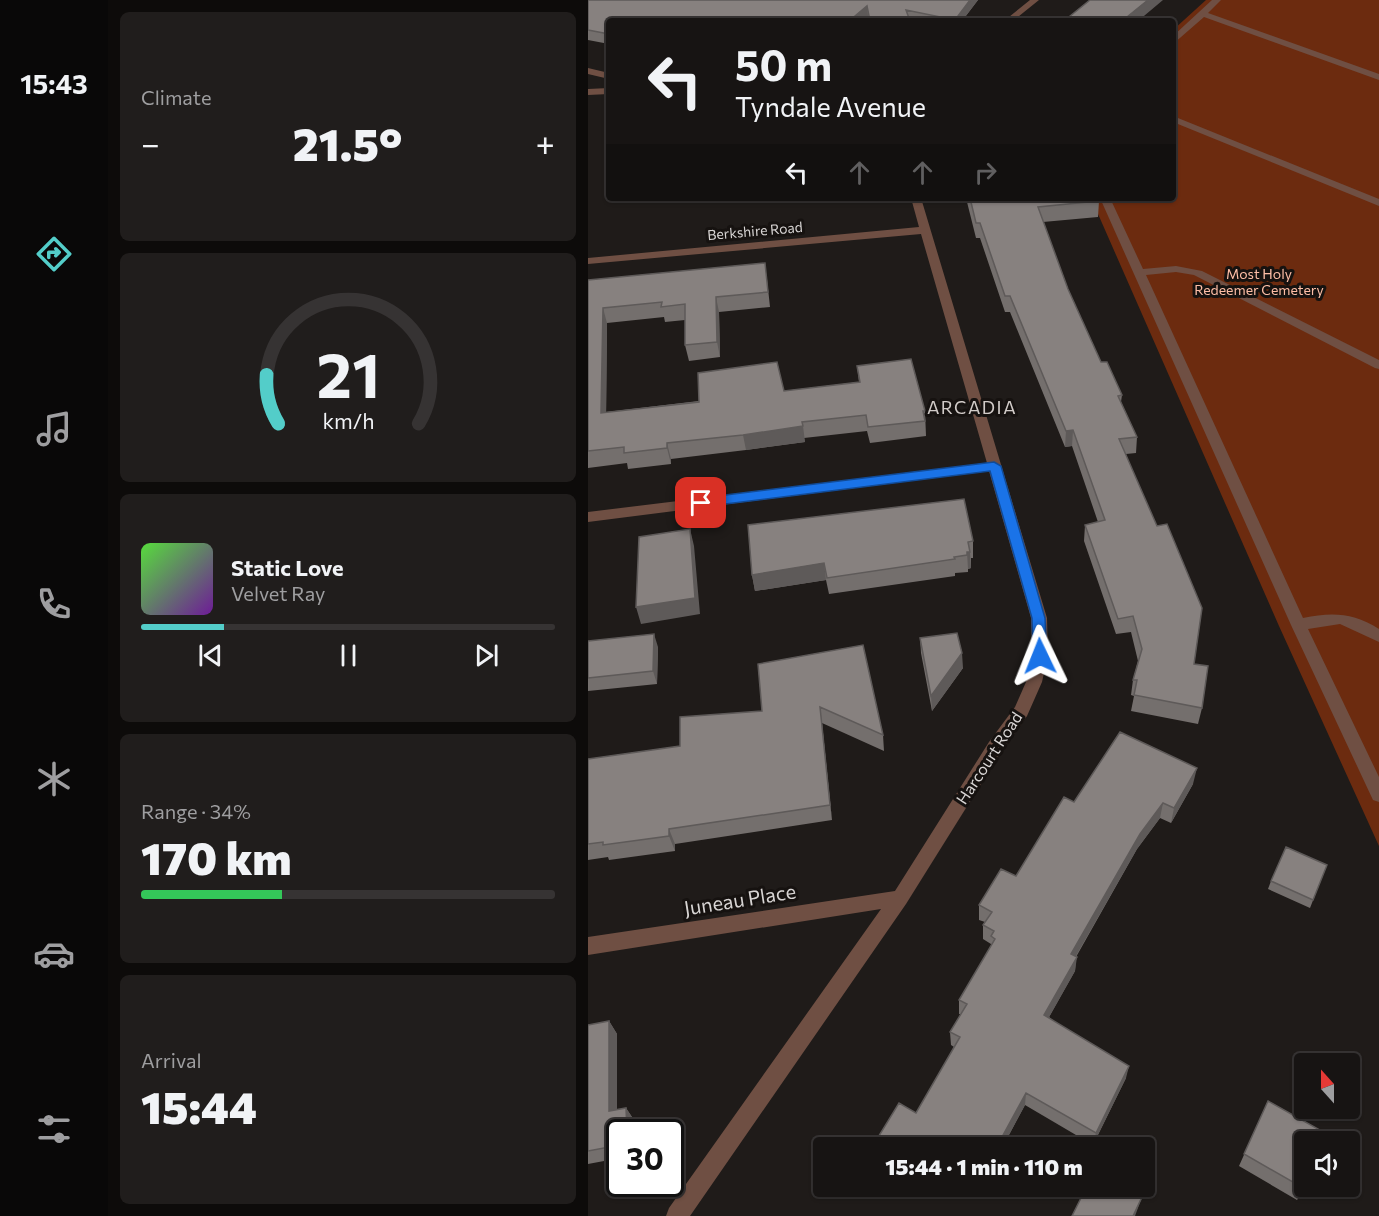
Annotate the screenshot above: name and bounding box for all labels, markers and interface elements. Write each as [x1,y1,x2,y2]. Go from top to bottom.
text: 50 m [735,38,832,90]
icon: left [636,42,714,120]
text: 15:43 [20,67,88,100]
text: Climate [141,85,211,109]
text: Tyndale Avenue [735,90,926,123]
text: 21.5° [293,115,403,170]
text: − [141,122,160,163]
text: + [536,122,555,163]
icon: left [780,156,813,189]
icon: ahead [843,156,876,189]
icon: ahead [906,156,939,189]
icon: right [969,156,1002,189]
street label: Berkshire Road [707,218,803,243]
icon: directions [33,233,75,275]
park label: Most Holy Redeemer Cemetery [1194,265,1324,298]
text: 21 [316,335,380,411]
district label: ARCADIA [927,396,1017,418]
icon: music [33,408,75,450]
text: km/h [322,408,374,434]
pin [675,477,726,528]
icon: arrive [684,486,717,519]
text: Static Love [231,554,344,581]
text: Velvet Ray [231,581,325,605]
icon: phone [33,583,75,625]
position arrow [1008,624,1072,688]
icon: previous [194,639,227,672]
icon: pause [332,639,365,672]
icon: next [470,639,503,672]
street label: Harcourt Road [952,708,1025,807]
icon: climate [33,758,75,800]
text: Range · 34% [141,799,251,823]
text: 170 km [141,829,292,884]
street label: Juneau Place [682,878,798,920]
icon: car [33,933,75,975]
text: Arrival [141,1048,202,1072]
north arrow [1294,1053,1360,1119]
map controls [1294,1053,1360,1197]
text: 15:44 [141,1078,257,1133]
icon: filters [33,1108,75,1150]
speed limit sign: 30 [606,1119,684,1197]
button: sound [1294,1131,1360,1197]
text: 15:44 · 1 min · 110 m [885,1153,1083,1180]

